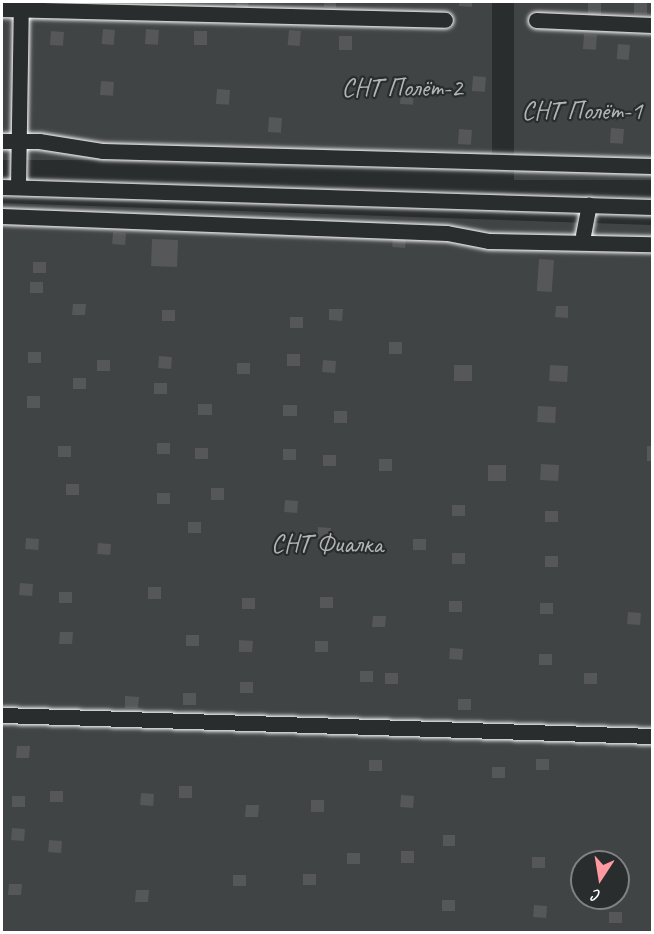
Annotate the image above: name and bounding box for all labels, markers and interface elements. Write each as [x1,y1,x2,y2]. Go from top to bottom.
park label: СНТ Полёт-2 [342,72,462,104]
park label: СНТ Полёт-1 [522,95,642,127]
park label: СНТ Фиалка [271,528,383,560]
north arrow [570,850,630,910]
text: С [591,885,603,906]

